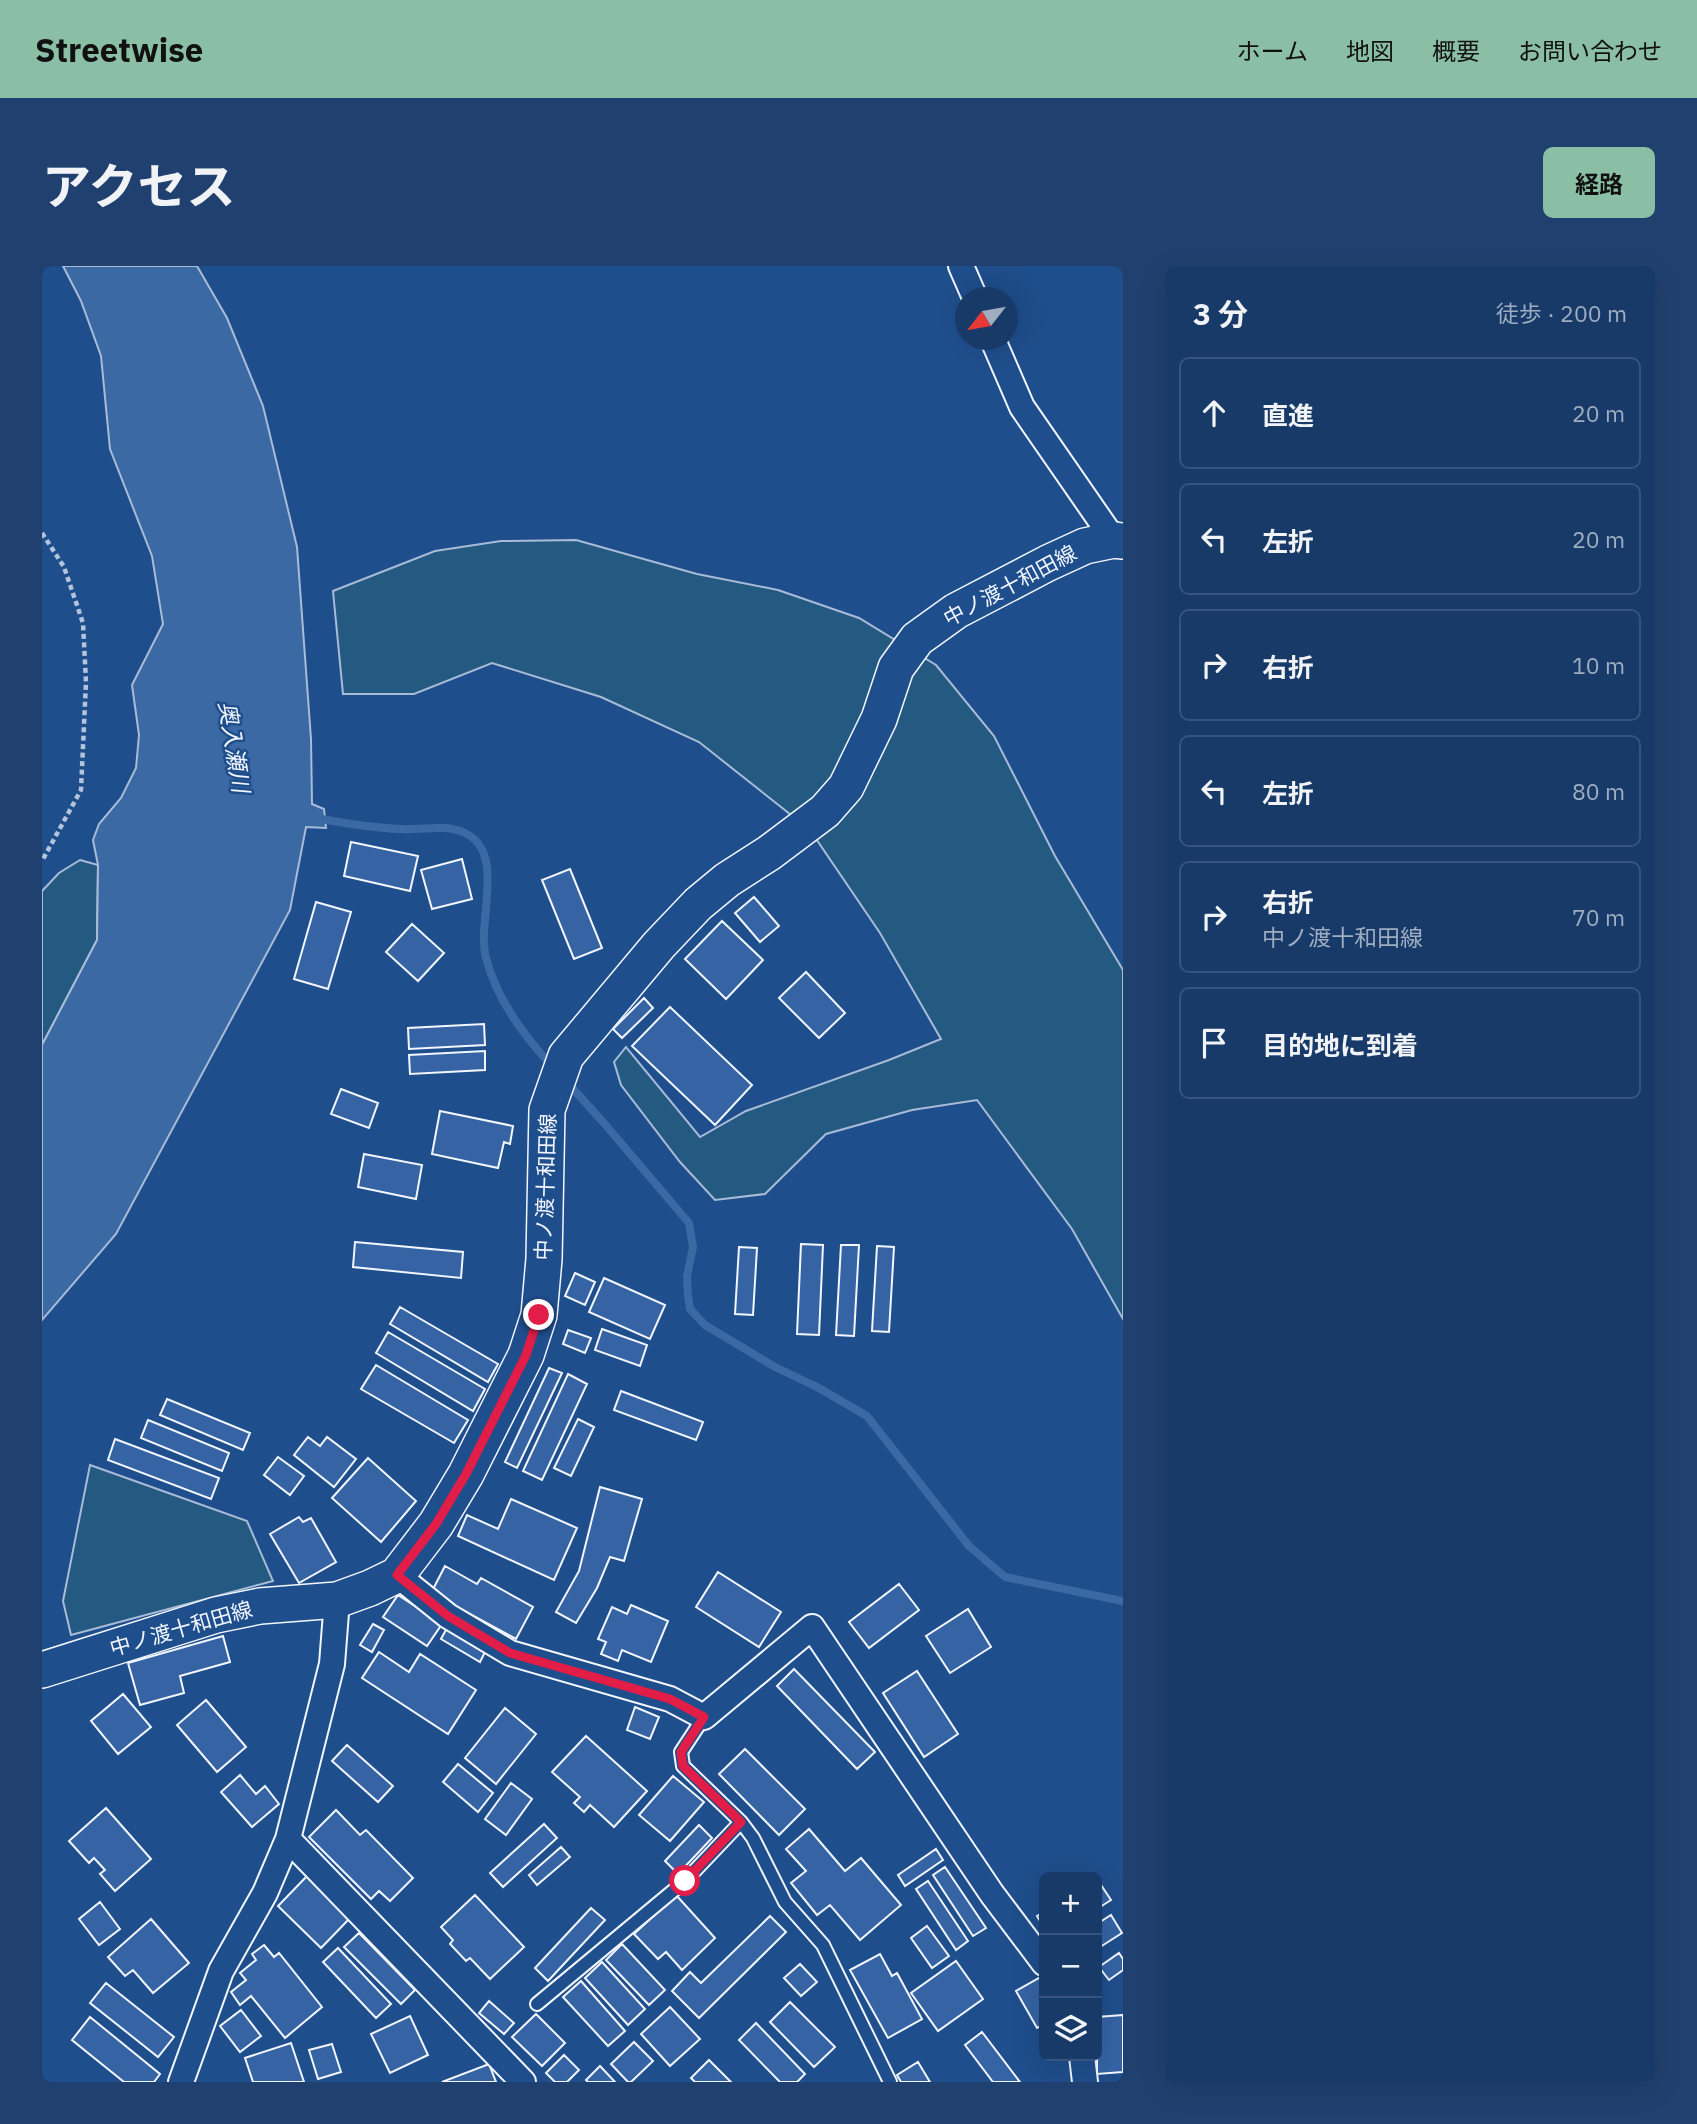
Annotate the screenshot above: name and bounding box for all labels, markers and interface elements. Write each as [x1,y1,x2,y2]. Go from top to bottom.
text: Streetwise [35,28,203,71]
text: ホーム [1237,35,1308,67]
text: 地図 [1346,35,1394,67]
text: 概要 [1432,35,1480,67]
text: お問い合わせ [1518,35,1662,67]
button: 経路 [1543,147,1655,218]
text: アクセス [42,154,236,217]
north arrow [955,287,1018,350]
text: 3 分 [1193,294,1248,333]
text: 徒歩 · 200 m [1496,298,1627,328]
icon: ahead [1195,394,1233,432]
text: 直進 [1262,398,1314,432]
text: 20 m [1572,398,1625,428]
icon: left [1195,520,1233,558]
text: 左折 [1262,524,1314,558]
text: 20 m [1572,524,1625,554]
street label: 中ノ渡十和田線 [938,538,1081,632]
icon: right [1195,646,1233,684]
text: 右折 [1262,650,1314,684]
text: 10 m [1572,650,1625,680]
water label: 奥入瀬川 [213,699,257,798]
icon: left [1195,772,1233,810]
text: 左折 [1262,776,1314,810]
text: 80 m [1572,776,1625,806]
text: 右折 [1262,885,1314,919]
icon: right [1195,898,1233,936]
text: 70 m [1572,902,1625,932]
text: 中ノ渡十和田線 [1262,922,1423,952]
icon: arrive [1195,1024,1233,1062]
text: 目的地に到着 [1262,1028,1418,1062]
street label: 中ノ渡十和田線 [528,1113,562,1261]
route end [523,1299,554,1330]
street label: 中ノ渡十和田線 [106,1594,255,1662]
route start [669,1865,700,1896]
map controls [1039,1872,1102,2061]
button: + [1039,1872,1102,1935]
button: − [1039,1935,1102,1998]
button: layers [1039,1998,1102,2061]

